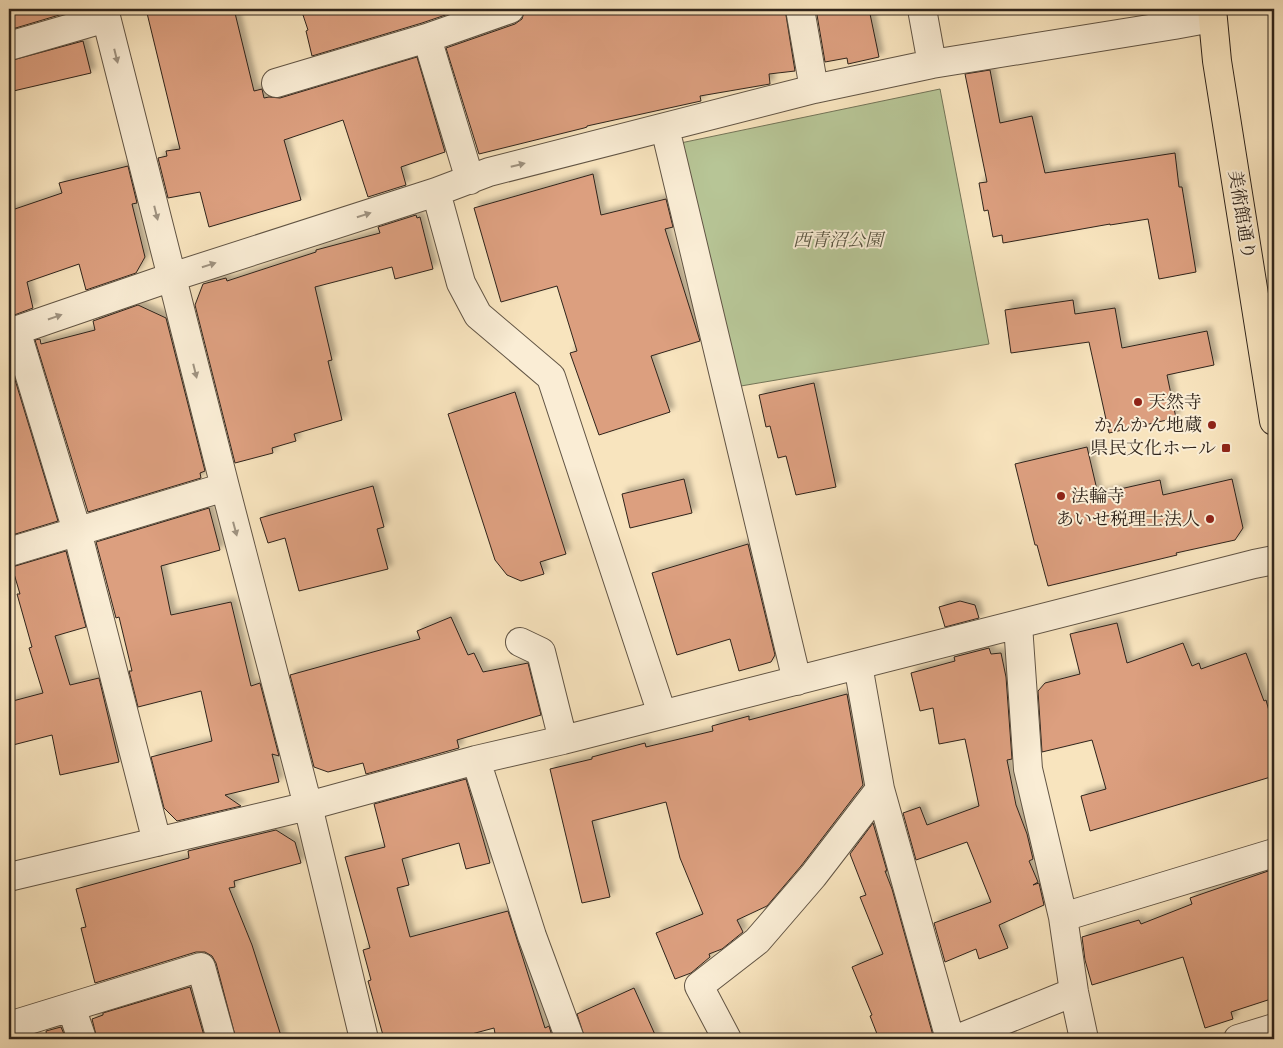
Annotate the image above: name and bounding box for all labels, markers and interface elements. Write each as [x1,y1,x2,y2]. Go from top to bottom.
one-way arrow [112,48,120,63]
one-way arrow [510,161,525,169]
street label: 美術館通り [1224,169,1261,261]
one-way arrow [152,206,160,221]
one-way arrow [356,211,371,219]
park label: 西青沼公園 [793,228,886,251]
one-way arrow [202,261,217,269]
one-way arrow [48,313,63,321]
one-way arrow [192,364,200,379]
place label: 天然寺 [1148,390,1202,413]
marker: 天然寺 [1132,396,1144,408]
place label: かんかん地蔵 [1094,413,1202,436]
marker: かんかん地蔵 [1206,419,1218,431]
place label: 県民文化ホール [1090,436,1216,459]
marker: 県民文化ホール [1220,442,1232,454]
place label: 法輪寺 [1071,484,1125,507]
marker: 法輪寺 [1055,490,1067,502]
place label: あいせ税理士法人 [1056,507,1200,530]
marker: あいせ税理士法人 [1204,513,1216,525]
one-way arrow [232,521,240,536]

